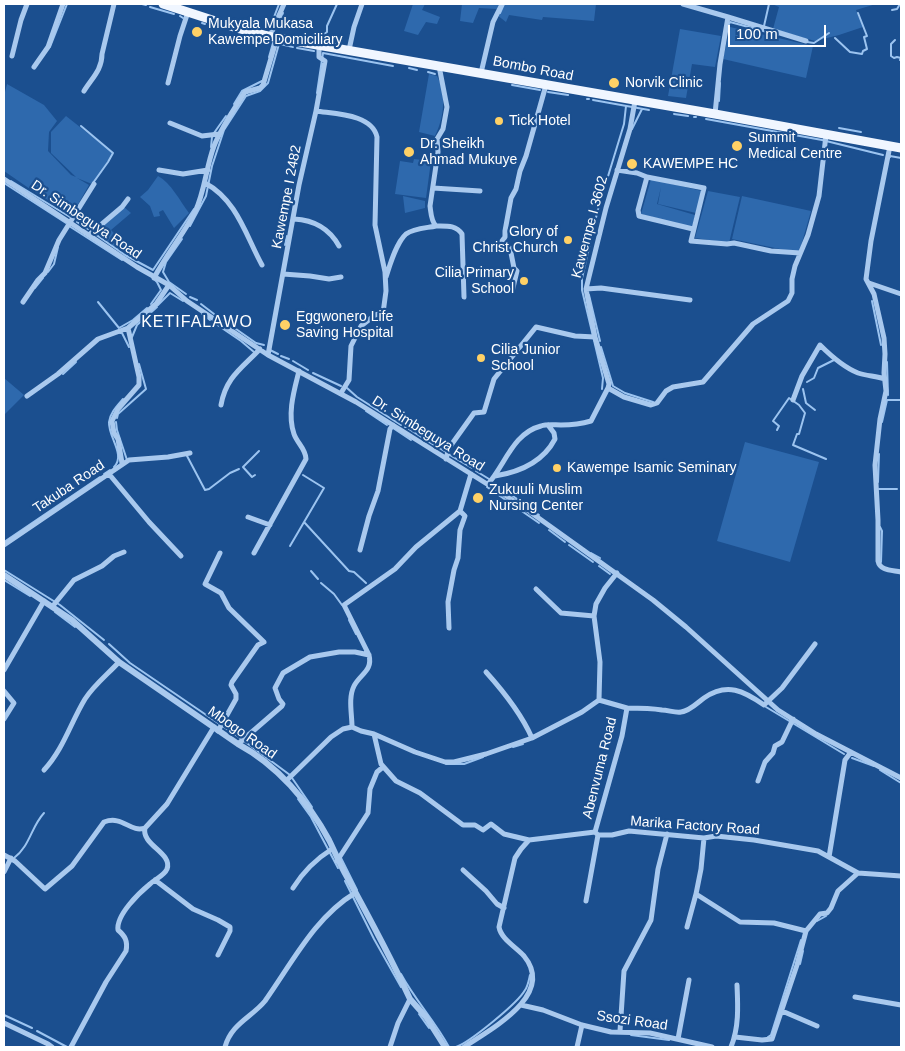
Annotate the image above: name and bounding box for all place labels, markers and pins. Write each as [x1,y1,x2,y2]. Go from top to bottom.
place label: Mukyala Mukasa Kawempe Domiciliary [208,16,343,48]
marker: Mukyala Mukasa Kawempe Domiciliary [190,25,204,39]
place label: Norvik Clinic [625,75,703,91]
marker: Norvik Clinic [607,76,621,90]
place label: Tick Hotel [509,113,571,129]
marker: Tick Hotel [493,115,505,127]
place label: Summit Medical Centre [748,130,842,162]
place label: Dr. Sheikh Ahmad Mukuye [420,136,517,168]
marker: Summit Medical Centre [730,139,744,153]
marker: Dr. Sheikh Ahmad Mukuye [402,145,416,159]
place label: KAWEMPE HC [643,156,738,172]
marker: KAWEMPE HC [625,157,639,171]
place label: Glory of Christ Church [472,224,558,256]
marker: Glory of Christ Church [562,234,574,246]
place label: Cilia Primary School [435,265,514,298]
marker: Cilia Primary School [518,275,530,287]
place label: Eggwonero Life Saving Hospital [296,309,393,342]
marker: Eggwonero Life Saving Hospital [278,318,292,332]
place label: Cilia Junior School [491,342,560,374]
marker: Cilia Junior School [475,352,487,364]
place label: Kawempe Isamic Seminary [567,460,737,476]
marker: Kawempe Isamic Seminary [551,462,563,474]
place label: Zukuuli Muslim Nursing Center [489,482,583,514]
marker: Zukuuli Muslim Nursing Center [471,491,485,505]

